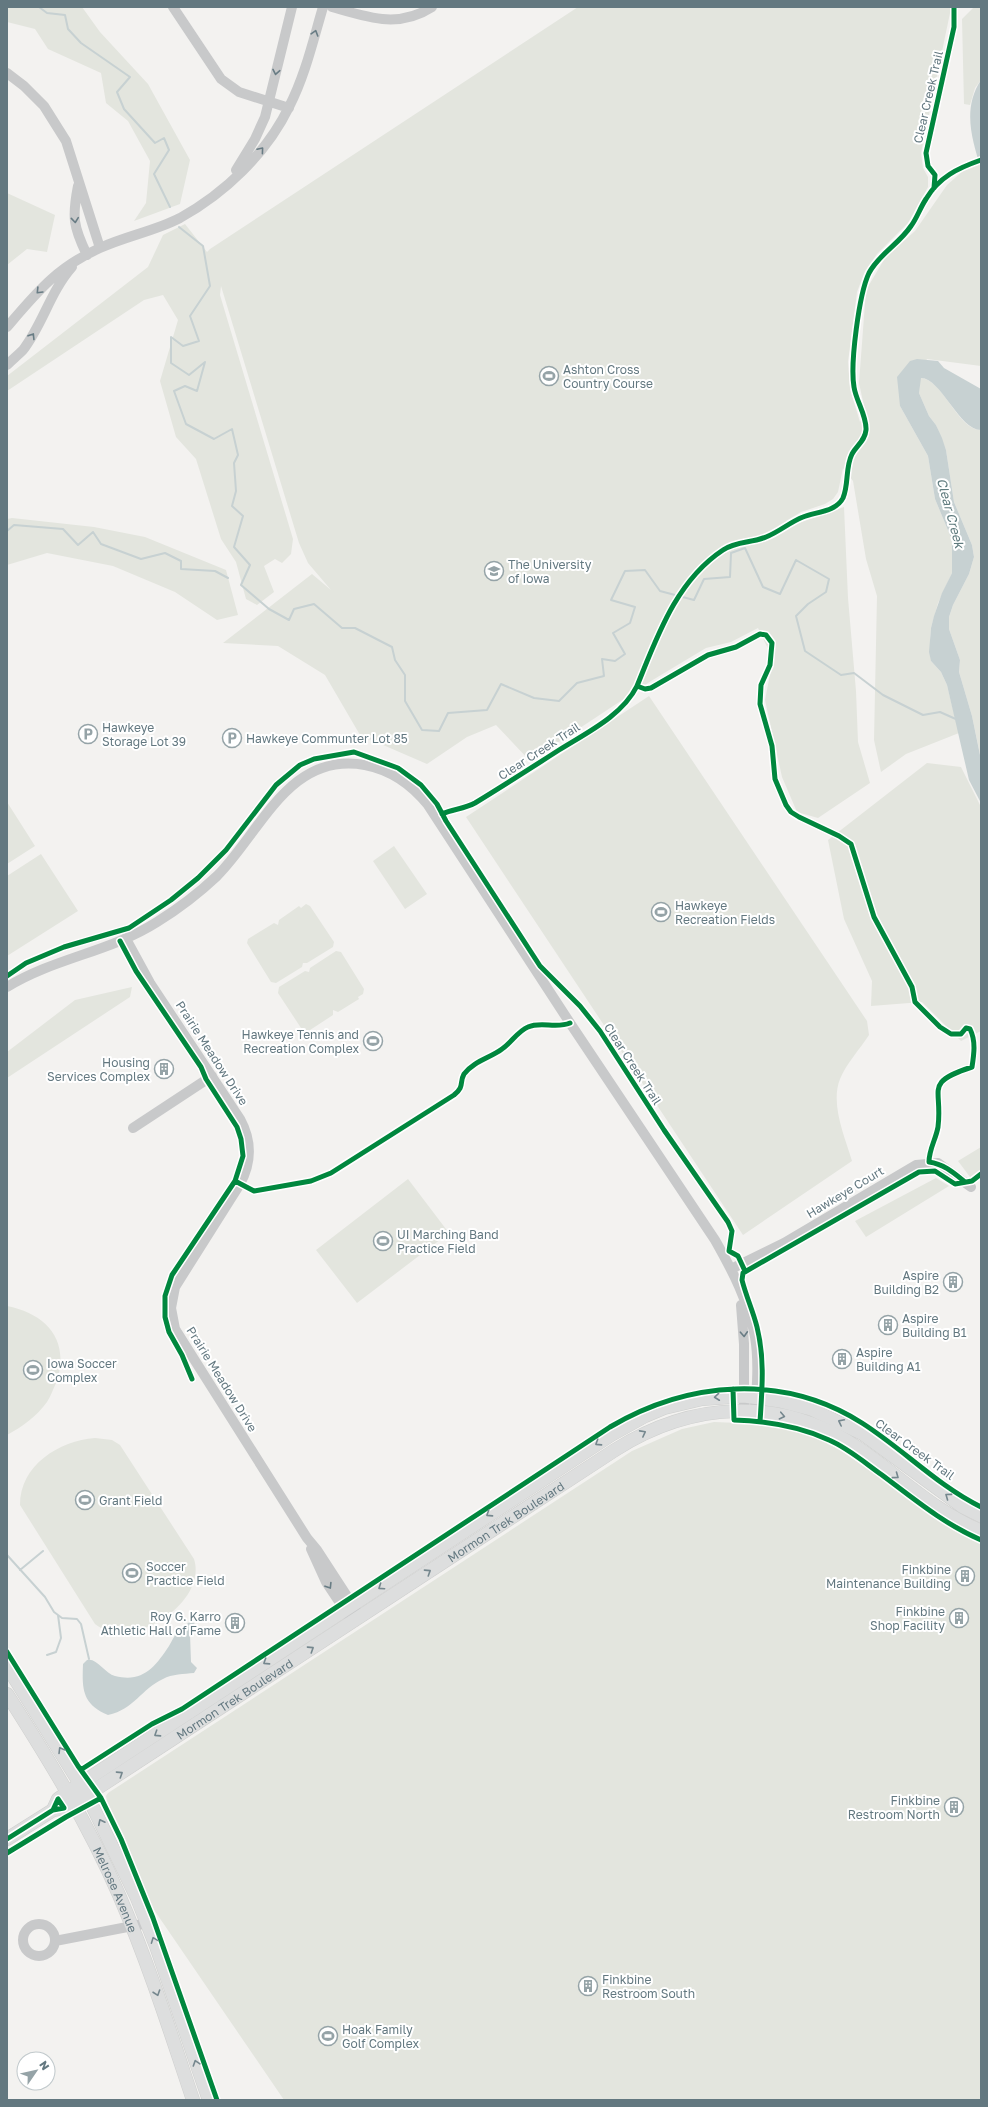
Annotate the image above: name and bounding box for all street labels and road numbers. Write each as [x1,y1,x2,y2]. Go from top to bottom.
street label: Clear Creek Trail [910,49,946,145]
street label: Clear Creek Trail [495,719,583,783]
street label: Prairie Meadow Drive [173,998,251,1108]
street label: Clear Creek Trail [601,1020,665,1108]
street label: Hawkeye Court [804,1163,887,1221]
street label: Prairie Meadow Drive [184,1324,261,1434]
street label: Clear Creek Trail [872,1415,958,1483]
street label: Mormon Trek Boulevard [444,1478,567,1565]
street label: Mormon Trek Boulevard [173,1655,295,1742]
street label: Melrose Avenue [90,1844,141,1934]

